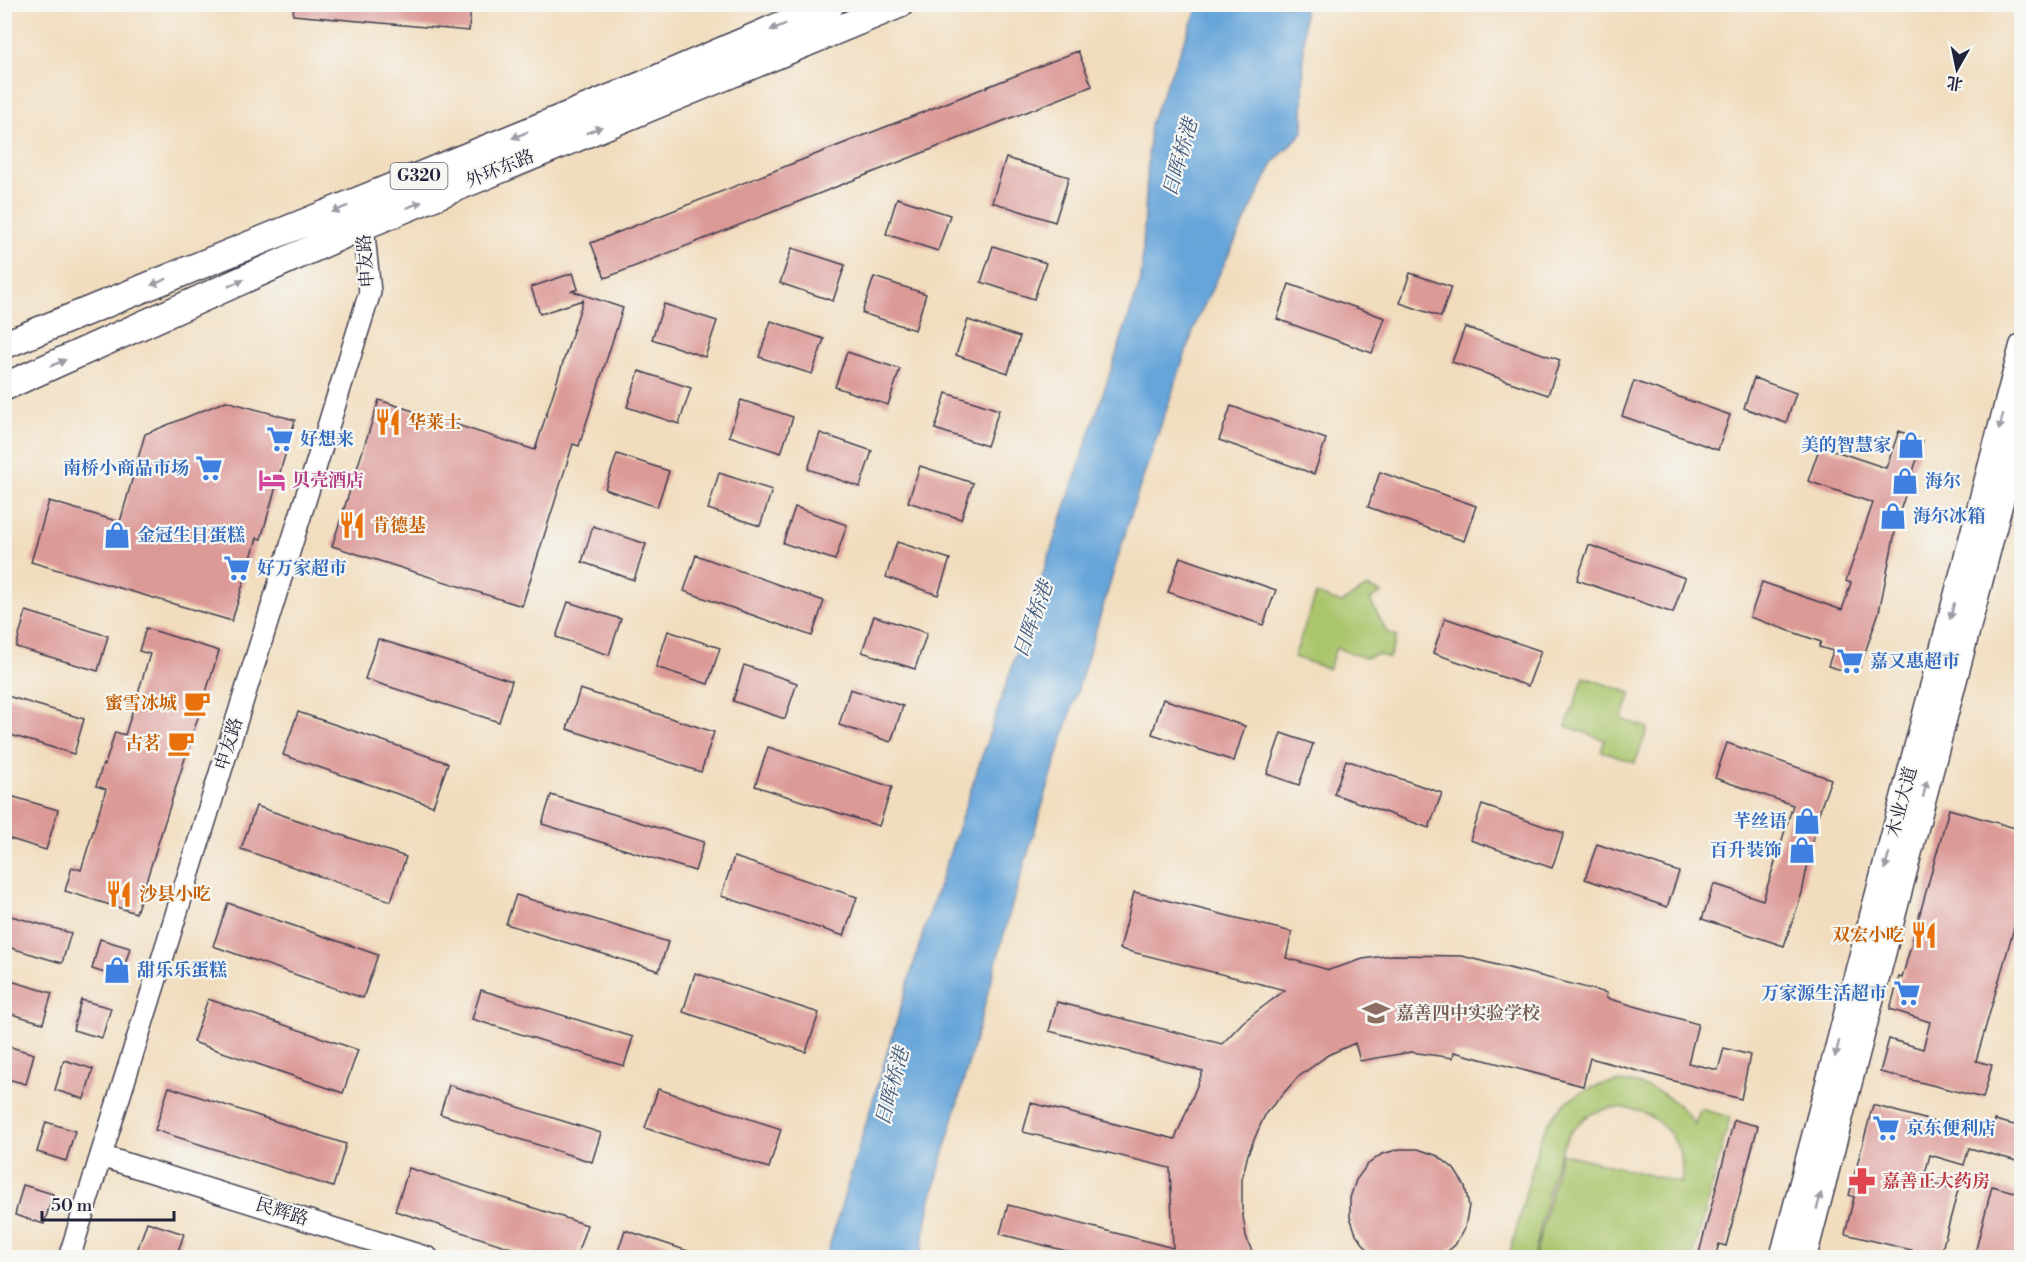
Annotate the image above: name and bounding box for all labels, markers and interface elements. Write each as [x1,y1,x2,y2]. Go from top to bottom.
one-way arrow [769,23,786,32]
north arrow [1927,39,1987,99]
text: 北 [1945,72,1964,94]
water label: 日晖桥港 [1158,113,1205,200]
one-way arrow [586,125,604,135]
one-way arrow [511,131,529,140]
street label: 外环东路 [462,145,538,193]
road number: G320 [390,163,448,189]
one-way arrow [405,200,423,209]
one-way arrow [330,204,348,214]
street label: 申友路 [353,233,379,289]
one-way arrow [150,278,168,287]
one-way arrow [227,278,245,288]
one-way arrow [49,358,67,368]
restaurant icon: 华莱士 [373,407,403,437]
place label: 华莱士 [408,411,462,434]
one-way arrow [1996,414,2005,432]
supermarket icon: 好想来 [265,424,295,454]
place label: 好想来 [300,428,354,451]
shop icon: 美的智慧家 [1896,430,1926,460]
place label: 美的智慧家 [1801,434,1891,457]
supermarket icon: 南桥小商品市场 [194,453,224,483]
place label: 南桥小商品市场 [63,457,189,480]
hotel icon: 贝壳酒店 [257,465,287,495]
shop icon: 海尔 [1890,466,1920,496]
place label: 贝壳酒店 [292,469,364,492]
place label: 海尔 [1925,470,1961,493]
shop icon: 海尔冰箱 [1878,501,1908,531]
place label: 海尔冰箱 [1913,505,1985,528]
restaurant icon: 肯德基 [337,510,367,540]
place label: 肯德基 [372,514,426,537]
shop icon: 金冠生日蛋糕 [102,520,132,550]
place label: 金冠生日蛋糕 [137,524,245,547]
supermarket icon: 好万家超市 [222,553,252,583]
place label: 好万家超市 [257,557,347,580]
water label: 日晖桥港 [1009,575,1060,662]
one-way arrow [1946,602,1956,620]
supermarket icon: 嘉又惠超市 [1835,646,1865,676]
place label: 嘉又惠超市 [1870,650,1960,673]
cafe icon: 蜜雪冰城 [182,688,212,718]
place label: 蜜雪冰城 [105,692,177,715]
street label: 申友路 [210,715,248,773]
cafe icon: 古茗 [166,728,196,758]
place label: 古茗 [125,732,161,755]
street label: 木业大道 [1882,764,1922,840]
one-way arrow [1921,779,1931,798]
shop icon: 芊丝语 [1792,806,1822,836]
place label: 芊丝语 [1733,810,1787,833]
shop icon: 百升装饰 [1787,835,1817,865]
place label: 百升装饰 [1710,839,1782,862]
one-way arrow [1881,852,1891,870]
restaurant icon: 沙县小吃 [104,879,134,909]
place label: 沙县小吃 [139,883,211,906]
restaurant icon: 双宏小吃 [1909,920,1939,950]
place label: 双宏小吃 [1832,924,1904,947]
shop icon: 甜乐乐蛋糕 [102,955,132,985]
place label: 甜乐乐蛋糕 [137,959,227,982]
supermarket icon: 万家源生活超市 [1892,978,1922,1008]
place label: 万家源生活超市 [1761,982,1887,1005]
school or university icon: 嘉善四中实验学校 [1361,998,1391,1028]
place label: 嘉善四中实验学校 [1396,1002,1540,1025]
one-way arrow [1831,1040,1841,1058]
water label: 日晖桥港 [871,1042,916,1129]
supermarket icon: 京东便利店 [1871,1113,1901,1143]
place label: 京东便利店 [1906,1117,1996,1140]
pharmacy icon: 嘉善正大药房 [1847,1166,1877,1196]
place label: 嘉善正大药房 [1882,1170,1990,1193]
scale bar [42,1184,174,1222]
one-way arrow [1815,1192,1824,1210]
street label: 民辉路 [253,1193,311,1231]
text: 50 m [51,1194,93,1217]

